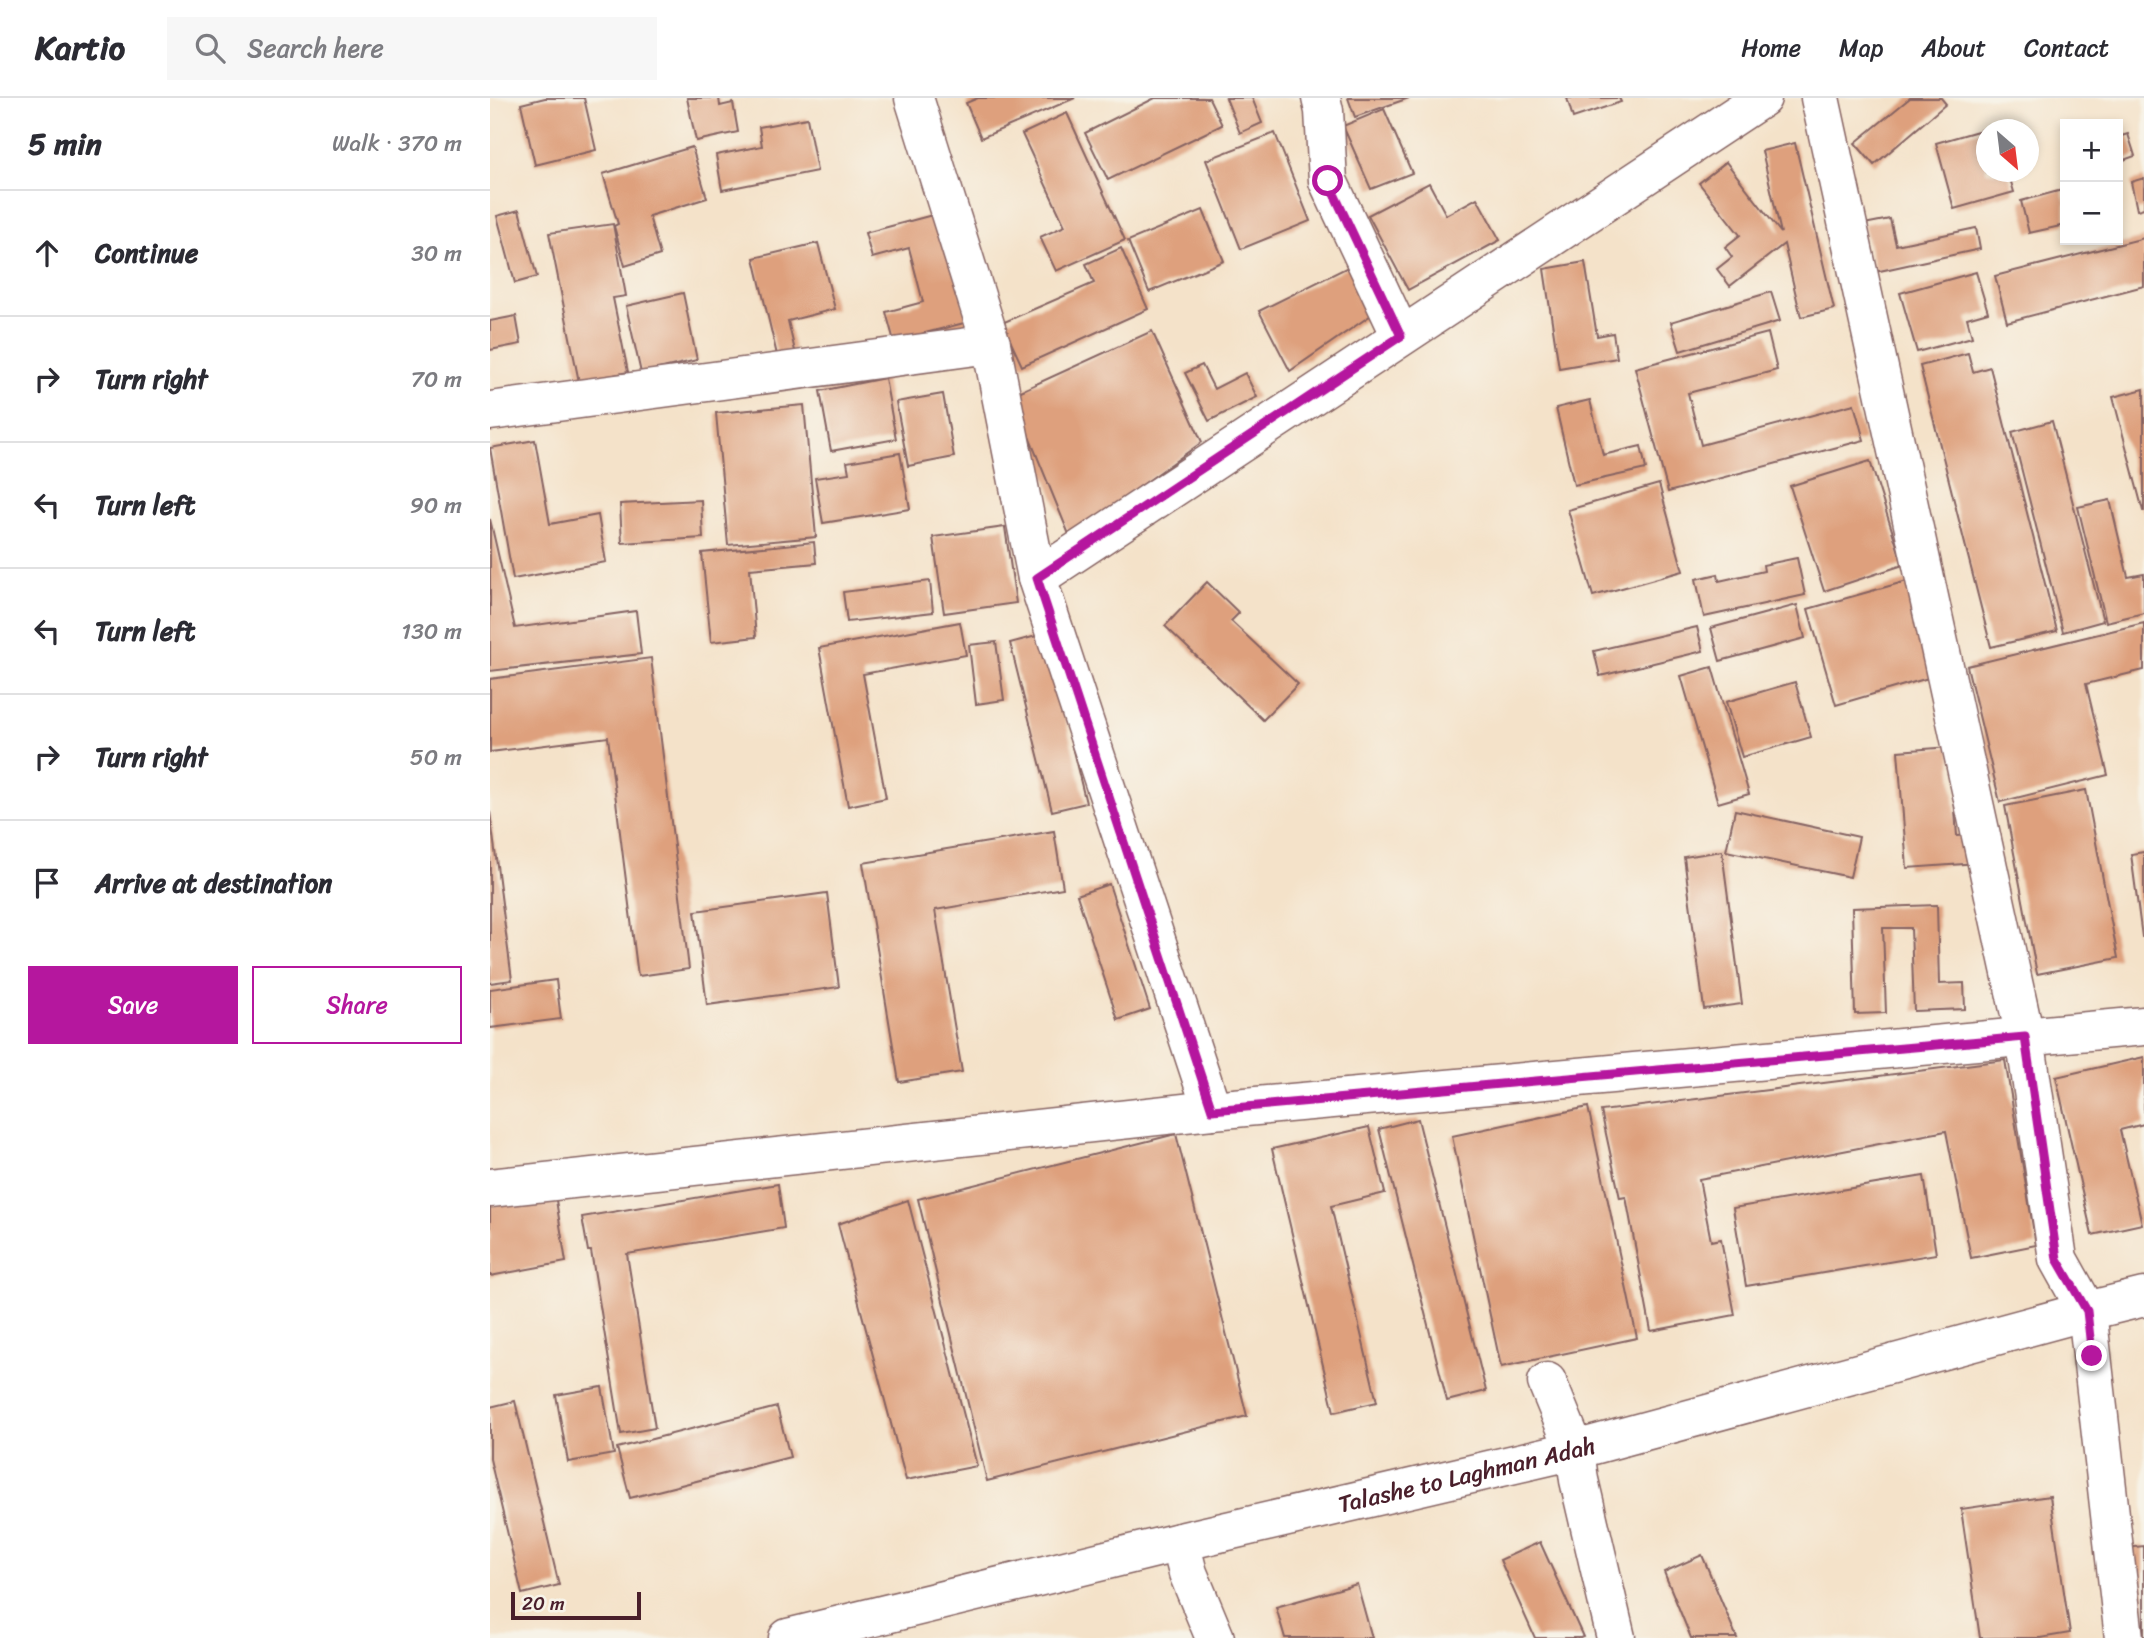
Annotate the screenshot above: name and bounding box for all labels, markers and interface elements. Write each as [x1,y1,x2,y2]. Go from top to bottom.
search box [167,17,657,80]
text: Kartio [35,19,125,77]
text: Search here [247,25,384,71]
text: Home [1741,27,1801,69]
text: Map [1839,27,1883,69]
text: About [1921,27,1986,69]
text: Contact [2024,27,2109,69]
icon: search [191,29,229,67]
text: 5 min [28,117,102,171]
north arrow [1976,119,2039,182]
map controls [2060,119,2123,245]
button: + [2060,119,2123,182]
text: Walk · 370 m [332,123,462,164]
route start [1312,165,1343,196]
button: − [2060,182,2123,245]
text: Continue [95,230,198,276]
text: 30 m [411,233,462,274]
icon: ahead [28,234,66,272]
text: Turn right [95,356,208,402]
text: 70 m [411,359,462,400]
icon: right [28,360,66,398]
text: Turn left [95,482,195,528]
text: 90 m [410,485,462,526]
icon: left [28,486,66,524]
text: Turn left [95,608,195,654]
text: 130 m [401,611,462,652]
icon: left [28,612,66,650]
text: Turn right [95,734,208,780]
text: 50 m [410,737,462,778]
icon: right [28,738,66,776]
text: Arrive at destination [95,860,332,906]
icon: arrive [28,864,66,902]
button: Save [28,966,238,1044]
button: Share [252,966,462,1044]
route end [2076,1340,2107,1371]
street label: Talashe to Laghman Adah [1334,1424,1600,1526]
text: 20 m [522,1587,565,1620]
scale bar [511,1589,640,1621]

